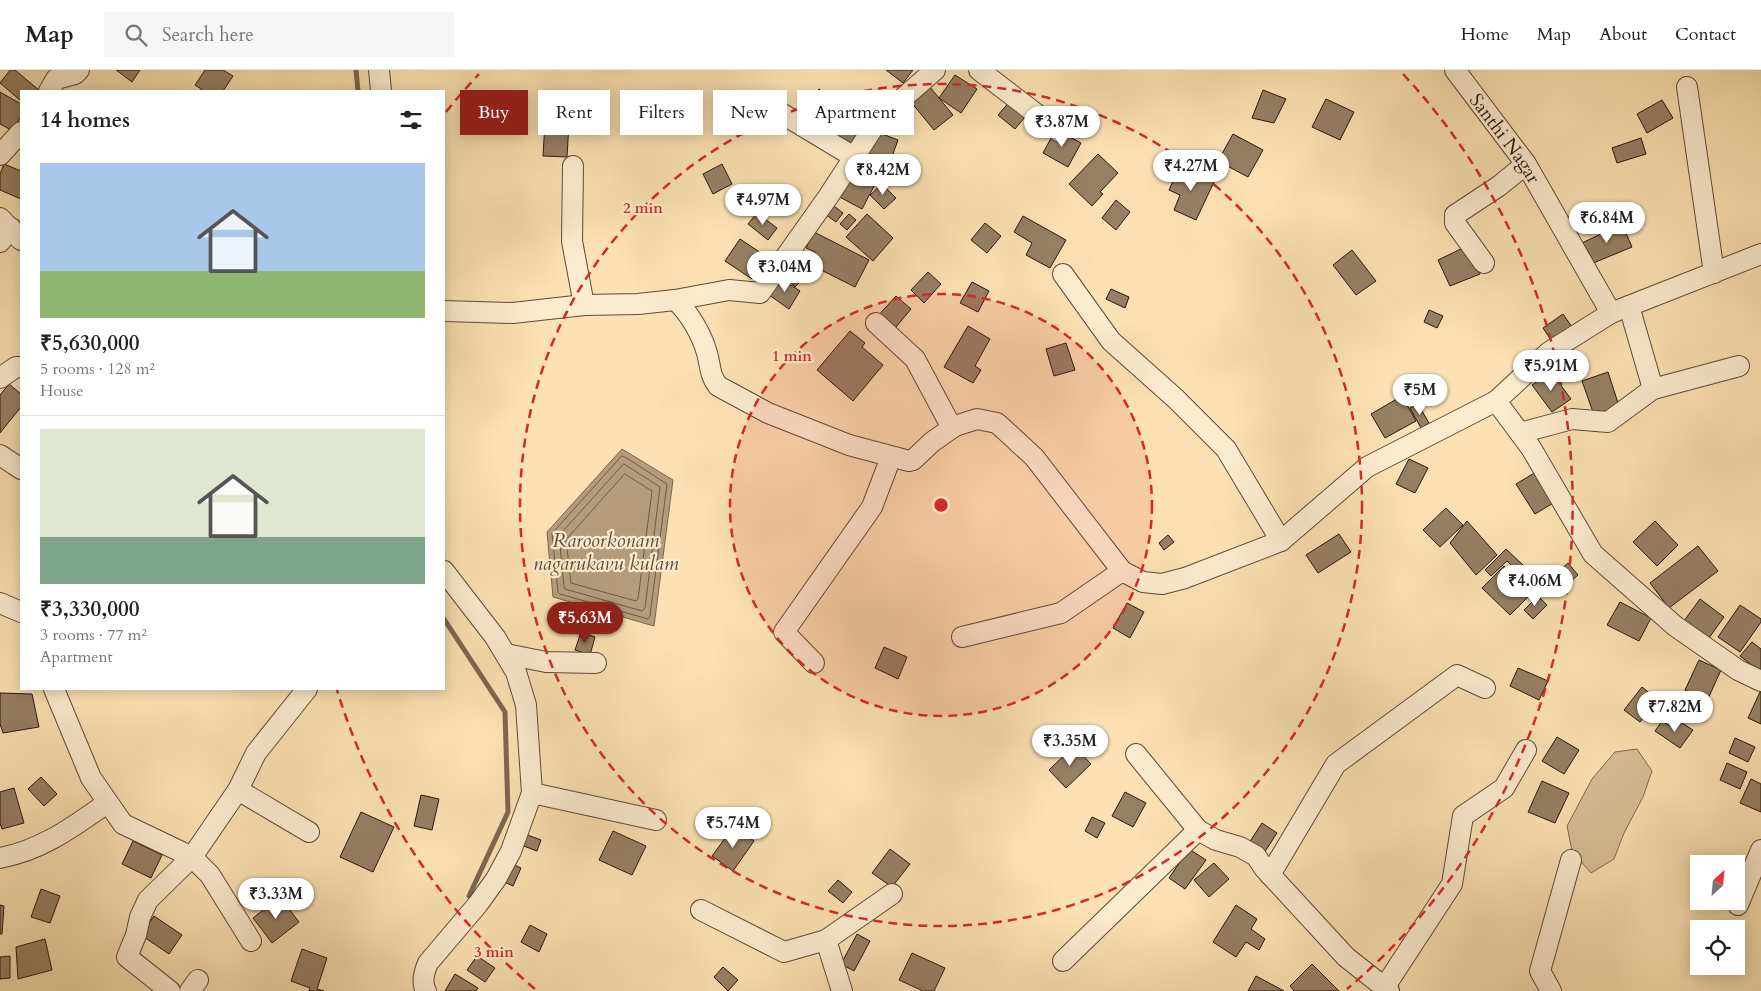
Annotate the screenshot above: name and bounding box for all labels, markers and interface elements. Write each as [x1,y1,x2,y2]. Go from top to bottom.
search box [104,12,454,57]
text: Map [25,18,74,51]
icon: search [122,21,150,49]
text: Search here [162,22,254,48]
text: Home [1461,22,1509,47]
text: Map [1537,22,1571,47]
text: About [1599,22,1647,47]
text: Contact [1675,22,1736,47]
street label: Santhi Nagar [1463,88,1546,188]
chip: Buy [460,90,528,135]
chip: Rent [538,90,610,135]
chip: Filters [620,90,703,135]
chip: New [713,90,787,135]
chip: Apartment [797,90,914,135]
text: 14 homes [40,106,130,135]
icon: filters [397,106,425,134]
pin: ₹3.87M [1021,106,1103,148]
text: ₹3.87M [1035,111,1089,133]
pin: ₹4.27M [1150,150,1232,192]
pin: ₹8.42M [842,154,924,196]
text: ₹4.27M [1164,155,1218,177]
text: ₹8.42M [856,159,910,181]
pin: ₹4.97M [722,184,804,226]
text: ₹4.97M [736,189,790,211]
icon: home [188,196,278,286]
text: 2 min [623,198,663,218]
pin: ₹6.84M [1566,202,1648,244]
text: ₹6.84M [1580,207,1634,229]
pin: ₹3.04M [744,250,826,293]
text: ₹3.04M [758,256,812,278]
text: ₹5,630,000 [40,329,140,358]
text: 1 min [772,346,812,366]
pin: ₹5.91M [1510,350,1592,392]
text: ₹5.91M [1524,355,1578,377]
text: 5 rooms · 128 m² [40,358,155,380]
pin: ₹5M [1396,374,1444,416]
text: ₹5M [1404,379,1436,401]
text: House [40,380,83,402]
icon: home [188,461,278,551]
centre of rings [932,496,950,514]
water label: Raroorkonam nagarukavu kulam [533,527,679,577]
pin: ₹4.06M [1494,564,1576,607]
text: ₹4.06M [1508,570,1562,592]
text: ₹3,330,000 [40,595,140,624]
pin: ₹5.63M [544,602,626,644]
text: ₹5.63M [558,607,612,629]
text: 3 rooms · 77 m² [40,624,147,646]
text: Apartment [40,646,113,668]
pin: ₹7.82M [1634,690,1716,733]
text: ₹7.82M [1648,696,1702,718]
pin: ₹3.35M [1029,724,1111,767]
text: ₹3.35M [1043,730,1097,752]
pin: ₹5.74M [692,806,774,849]
text: ₹5.74M [706,812,760,834]
north arrow [1690,855,1745,910]
map controls [1690,855,1745,975]
pin: ₹3.33M [235,878,317,920]
text: ₹3.33M [249,883,303,905]
button: locate [1690,920,1745,975]
text: 3 min [474,942,514,962]

